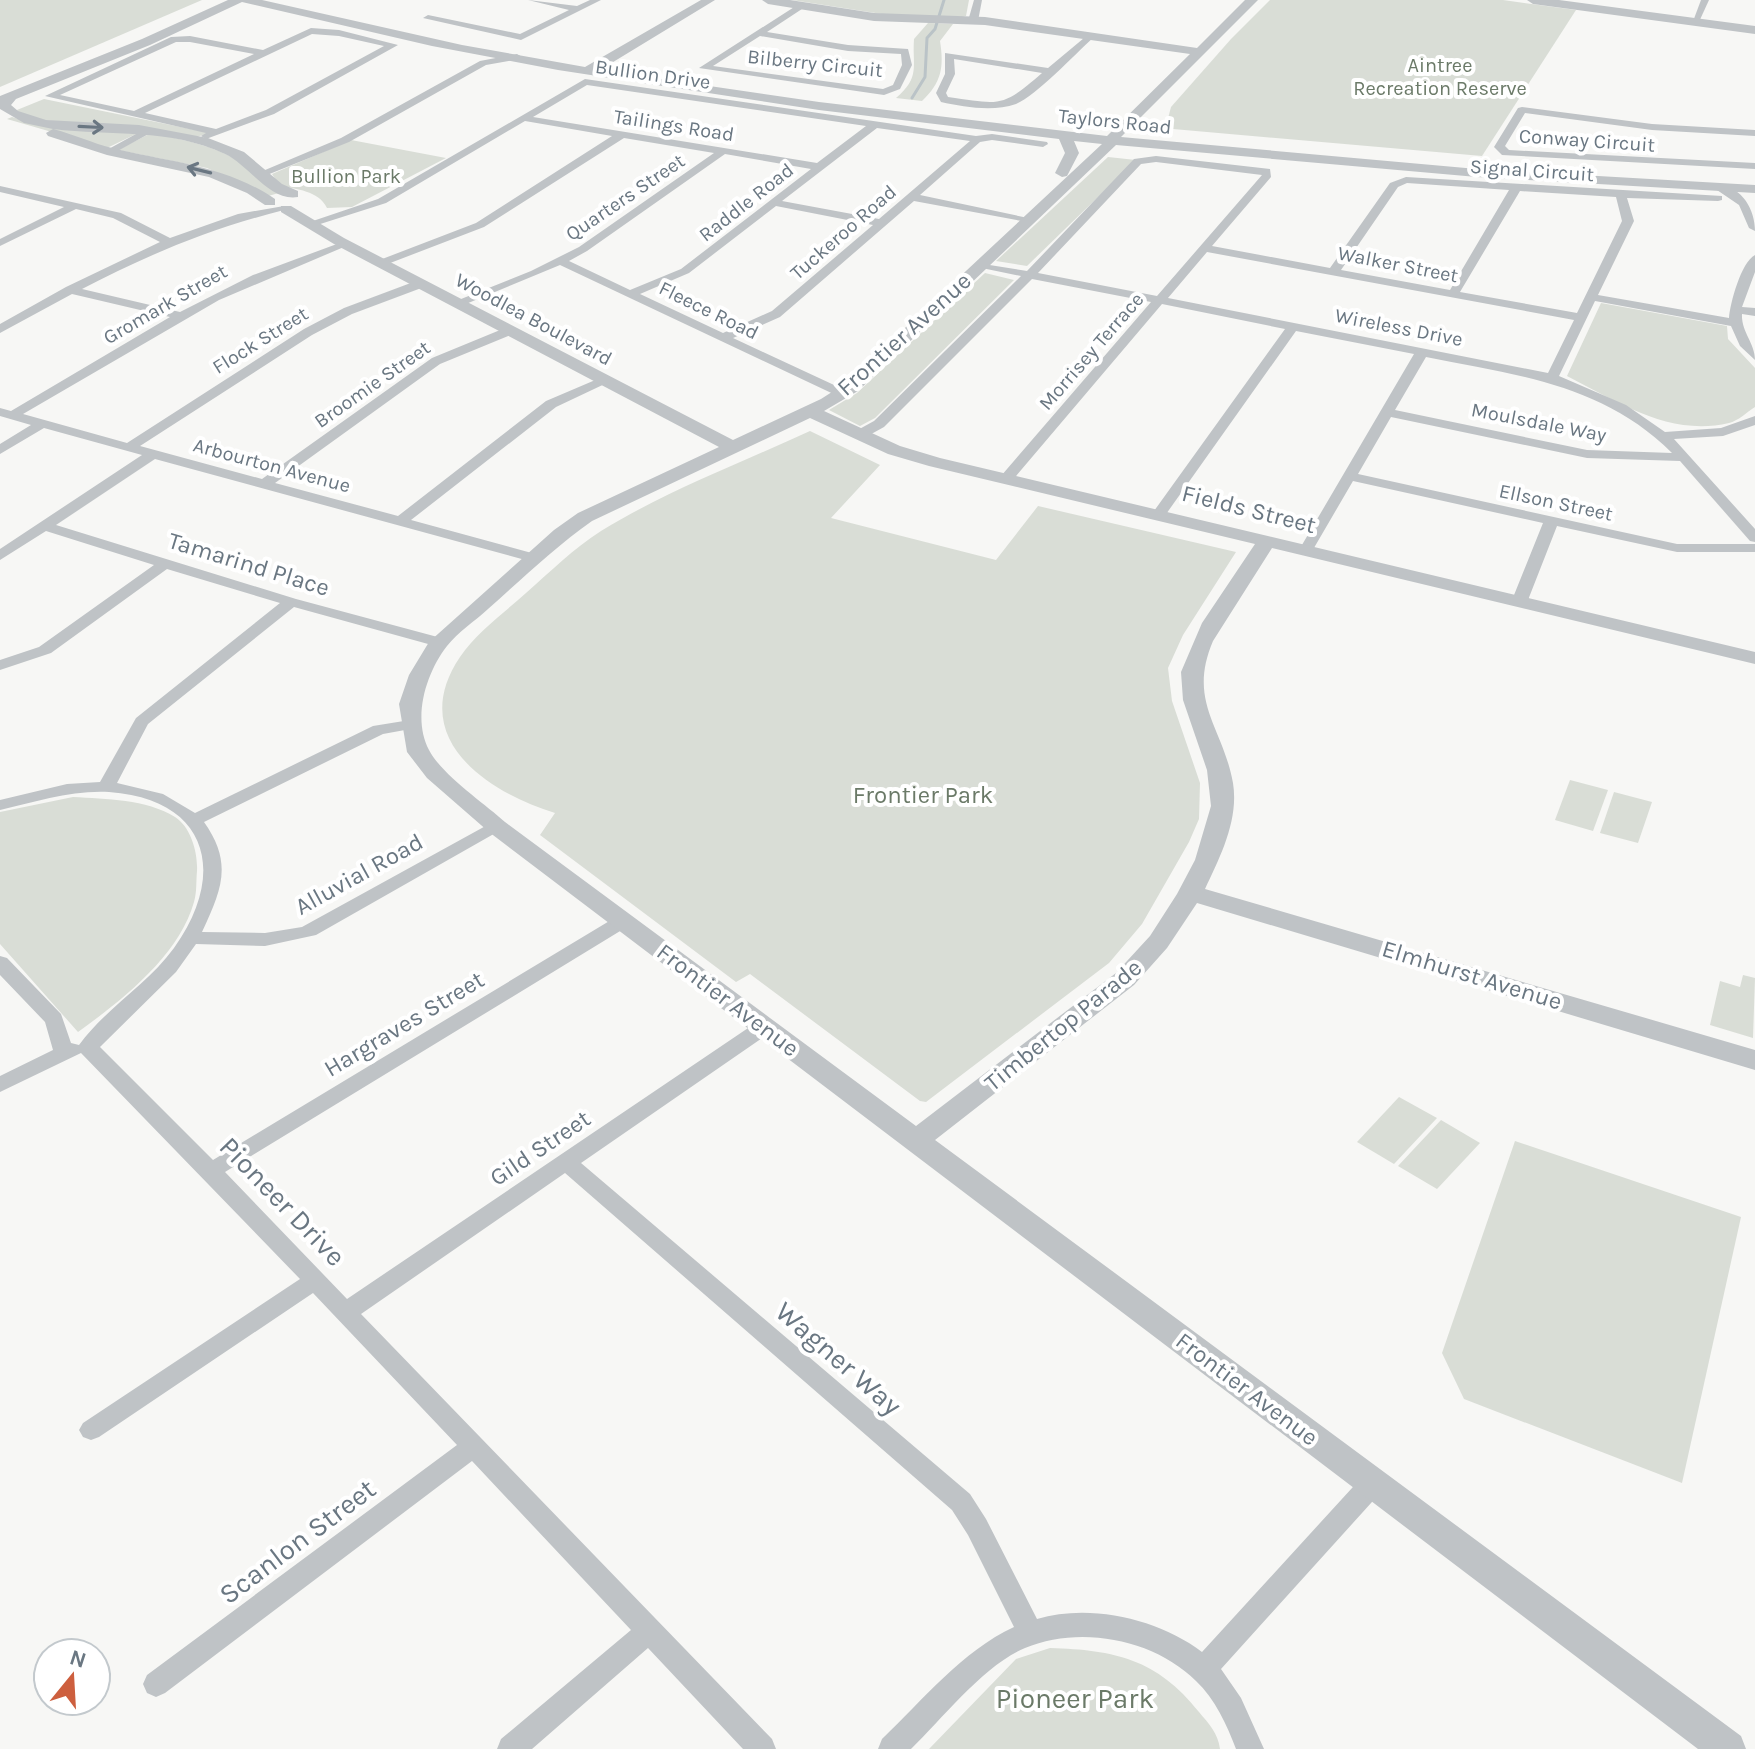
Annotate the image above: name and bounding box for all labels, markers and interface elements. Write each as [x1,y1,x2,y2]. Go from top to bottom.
street label: Bilberry Circuit [746,45,884,82]
park label: Aintree Recreation Reserve [1353,54,1527,100]
street label: Bullion Drive [594,55,712,94]
street label: Taylors Road [1057,104,1173,139]
street label: Tailings Road [612,105,736,146]
one-way arrow [77,119,104,134]
street label: Conway Circuit [1518,124,1656,157]
street label: Quarters Street [561,149,690,246]
street label: Signal Circuit [1469,155,1595,186]
street label: Raddle Road [694,158,798,246]
one-way arrow [187,161,213,176]
park label: Bullion Park [291,165,401,188]
street label: Tuckeroo Road [786,180,901,285]
street label: Walker Street [1336,242,1461,288]
street label: Gromark Street [99,260,232,349]
street label: Frontier Avenue [831,266,977,402]
street label: Woodlea Boulevard [452,268,616,370]
street label: Fleece Road [655,276,762,344]
street label: Morrisey Terrace [1034,288,1149,415]
street label: Flock Street [208,302,313,379]
street label: Wireless Drive [1333,304,1465,351]
street label: Broomie Street [310,336,435,433]
street label: Moulsdale Way [1469,398,1608,447]
street label: Arbourton Avenue [191,433,353,498]
street label: Fields Street [1179,479,1319,539]
street label: Ellson Street [1497,479,1615,526]
street label: Tamarind Place [165,526,333,602]
park label: Frontier Park [853,781,993,809]
street label: Alluvial Road [290,827,428,921]
street label: Elmhurst Avenue [1379,934,1565,1016]
street label: Frontier Avenue [651,937,805,1063]
street label: Timbertop Parade [979,953,1147,1097]
street label: Hargraves Street [319,965,489,1083]
street label: Gild Street [484,1104,596,1192]
street label: Pioneer Drive [213,1130,353,1273]
street label: Wagner Way [769,1295,908,1422]
street label: Frontier Avenue [1170,1326,1324,1452]
street label: Scanlon Street [213,1472,382,1611]
north arrow [32,1637,112,1717]
text: N [66,1644,89,1674]
park label: Pioneer Park [996,1682,1154,1715]

